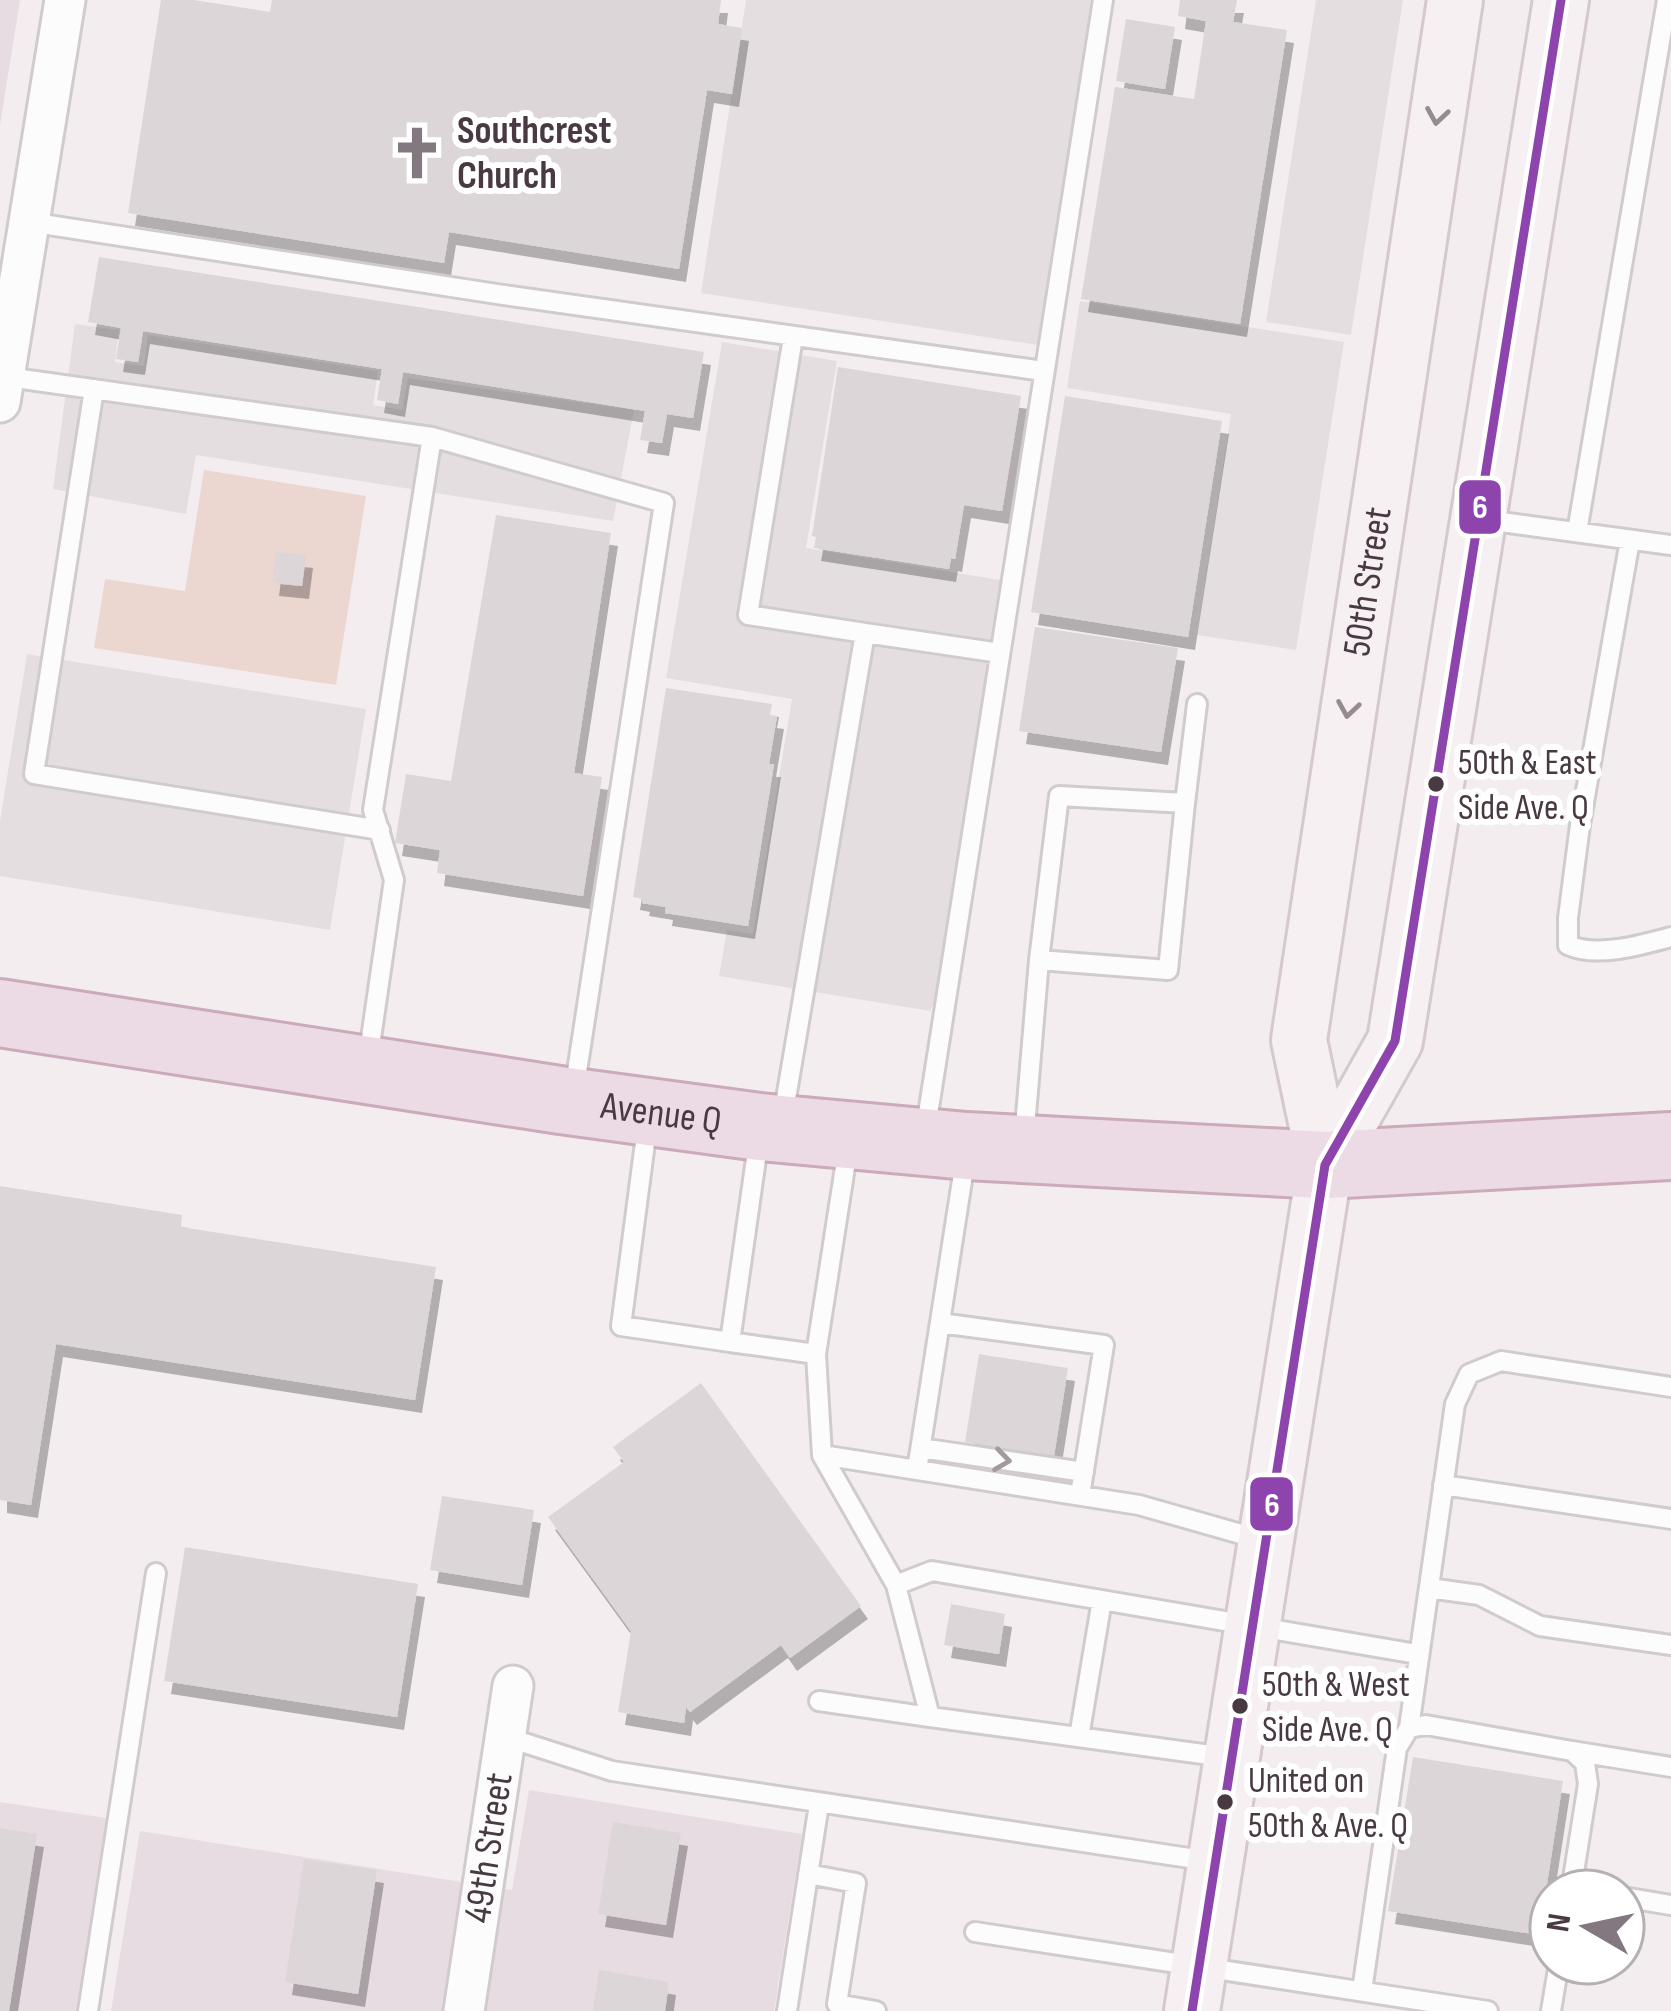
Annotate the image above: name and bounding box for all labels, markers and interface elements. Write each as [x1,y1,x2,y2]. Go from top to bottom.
one-way arrow [1425,106,1451,125]
place label: Southcrest Church [457,108,611,200]
church icon: Southcrest Church [388,124,446,182]
line badge: 6 [1457,478,1503,536]
text: 6 [1472,488,1488,528]
street label: 50th Street [1333,504,1402,660]
one-way arrow [1337,699,1362,719]
place label: 50th & East Side Ave. Q [1458,742,1597,830]
marker: 50th & East Side Ave. Q [1425,773,1447,795]
street label: Avenue Q [597,1082,724,1145]
one-way arrow [993,1446,1012,1472]
line badge: 6 [1248,1475,1295,1533]
text: 6 [1264,1486,1280,1526]
place label: 50th & West Side Ave. Q [1262,1664,1410,1752]
marker: 50th & West Side Ave. Q [1229,1695,1251,1717]
place label: United on 50th & Ave. Q [1248,1760,1408,1848]
street label: 49th Street [454,1770,523,1926]
marker: United on 50th & Ave. Q [1214,1791,1236,1813]
north arrow [1527,1867,1647,1987]
text: N [1538,1911,1580,1934]

